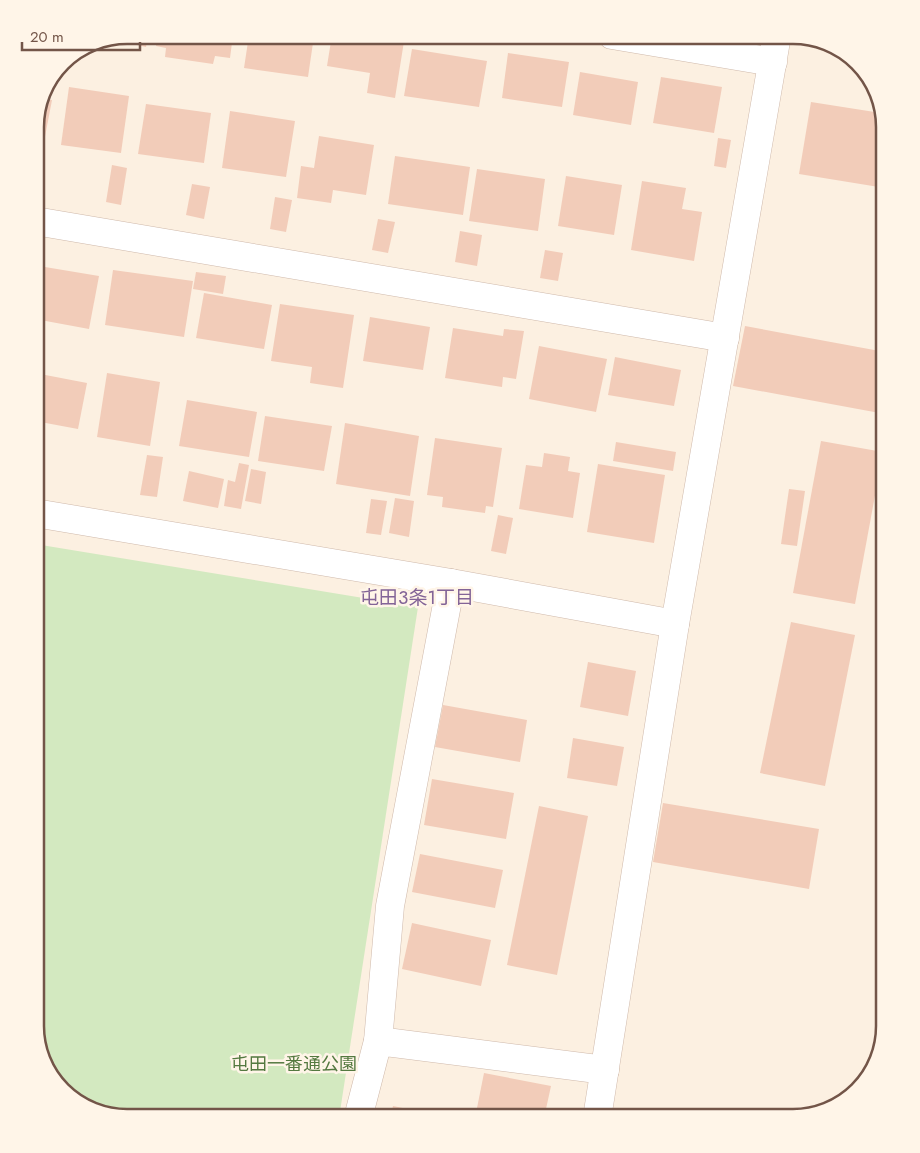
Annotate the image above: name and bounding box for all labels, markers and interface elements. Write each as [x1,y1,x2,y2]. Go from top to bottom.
scale bar [22,20,140,52]
text: 20 m [30,26,64,48]
district label: 屯田3条1丁目 [360,584,474,611]
park label: 屯田一番通公園 [231,1051,357,1077]

